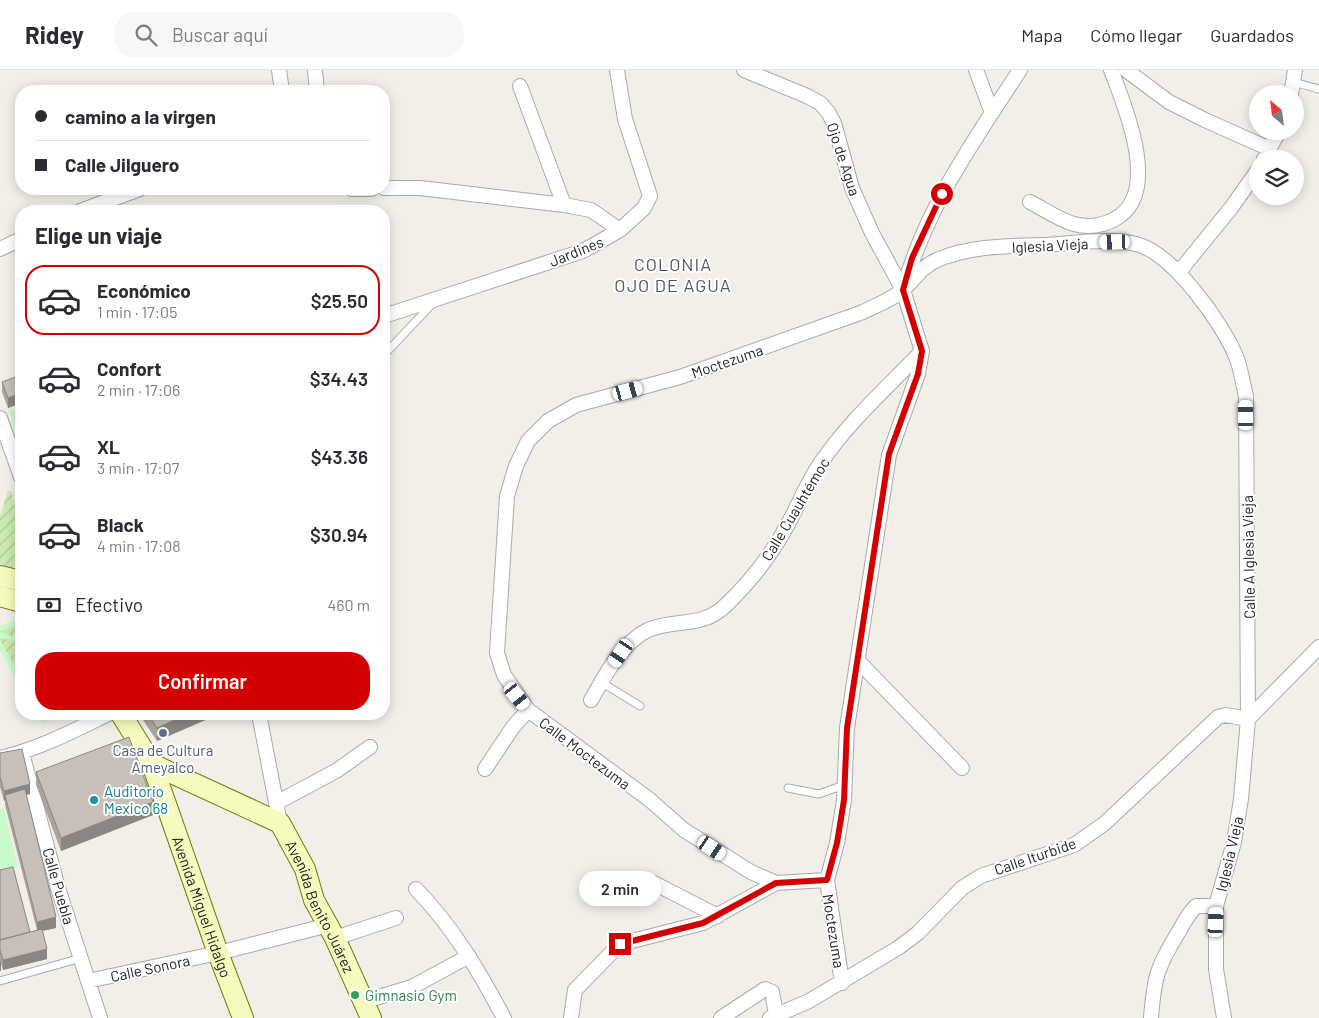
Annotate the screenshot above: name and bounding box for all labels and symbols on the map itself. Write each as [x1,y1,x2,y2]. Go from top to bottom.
north arrow [1249,85,1304,140]
street label: Ojo de Agua [824,120,864,198]
route start [931,183,953,205]
street label: Jardines [546,232,606,270]
street label: Iglesia Vieja [1011,234,1089,256]
car [1099,234,1130,250]
district label: COLONIA OJO DE AGUA [614,253,732,296]
street label: Moctezuma [689,340,765,382]
car [611,380,644,402]
car [1238,400,1253,430]
street label: Calle Cuauhtémoc [757,454,833,564]
street label: Calle A Iglesia Vieja [1238,495,1258,619]
car [606,636,635,670]
car [501,680,532,712]
street label: Calle Moctezuma [536,713,634,793]
marker: Casa de Cultura Ameyalco [157,727,169,739]
place label: Casa de Cultura Ameyalco [113,741,213,776]
place label: Auditorio Mexico 68 [104,782,168,817]
marker: Auditorio Mexico 68 [88,794,100,806]
street label: Iglesia Vieja [1212,815,1246,893]
car [695,833,728,863]
street label: Avenida Miguel Hidalgo [169,834,235,980]
street label: Calle Iturbide [992,834,1078,878]
street label: Avenida Benito Juárez [282,837,359,976]
street label: Calle Puebla [39,846,79,926]
callout: 2 min [579,872,661,906]
street label: Moctezuma [819,893,849,969]
car [1207,907,1224,937]
route end [609,933,631,955]
street label: Calle Sonora [109,951,191,985]
place label: Gimnasio Gym [365,986,457,1004]
marker: Gimnasio Gym [349,989,361,1001]

